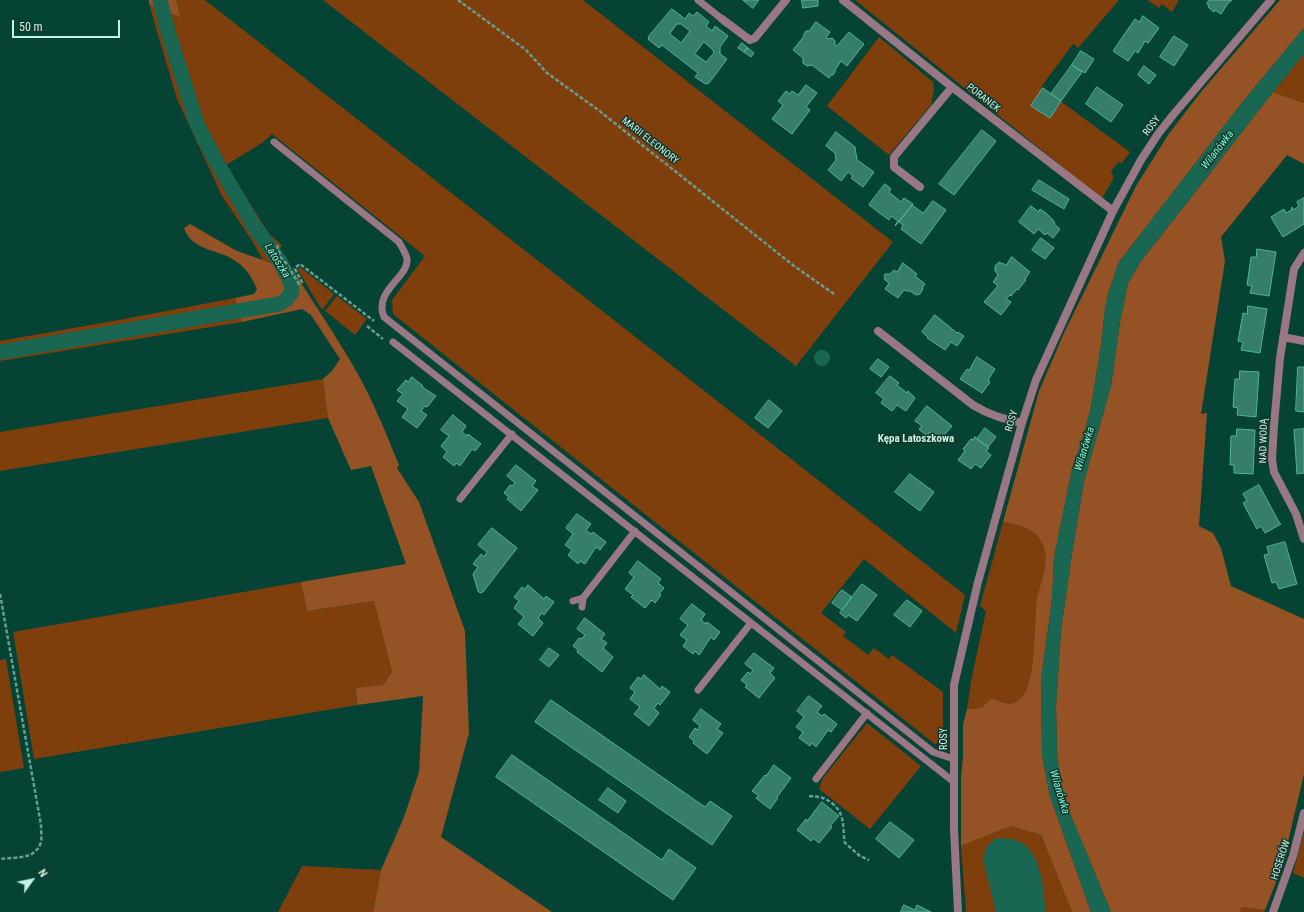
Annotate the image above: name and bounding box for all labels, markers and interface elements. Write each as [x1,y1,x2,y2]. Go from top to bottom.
scale bar [14,12,122,38]
text: 50 m [19,20,43,34]
street label: PORANEK [964,81,1002,115]
street label: ROSY [1141,114,1163,138]
street label: MARII ELEONORY [619,115,681,167]
water label: Wilanówka [1199,128,1237,172]
water label: Latoszka [261,241,293,281]
street label: ROSY [1003,409,1021,433]
street label: NAD WODĄ [1258,418,1270,464]
water label: Wilanówka [1072,425,1098,473]
district label: Kępa Latoszkowa [878,432,954,446]
street label: ROSY [938,728,950,750]
water label: Wilanówka [1046,768,1072,816]
street label: HOSERÓW [1269,839,1293,881]
north arrow [12,860,52,900]
text: N [35,867,50,880]

